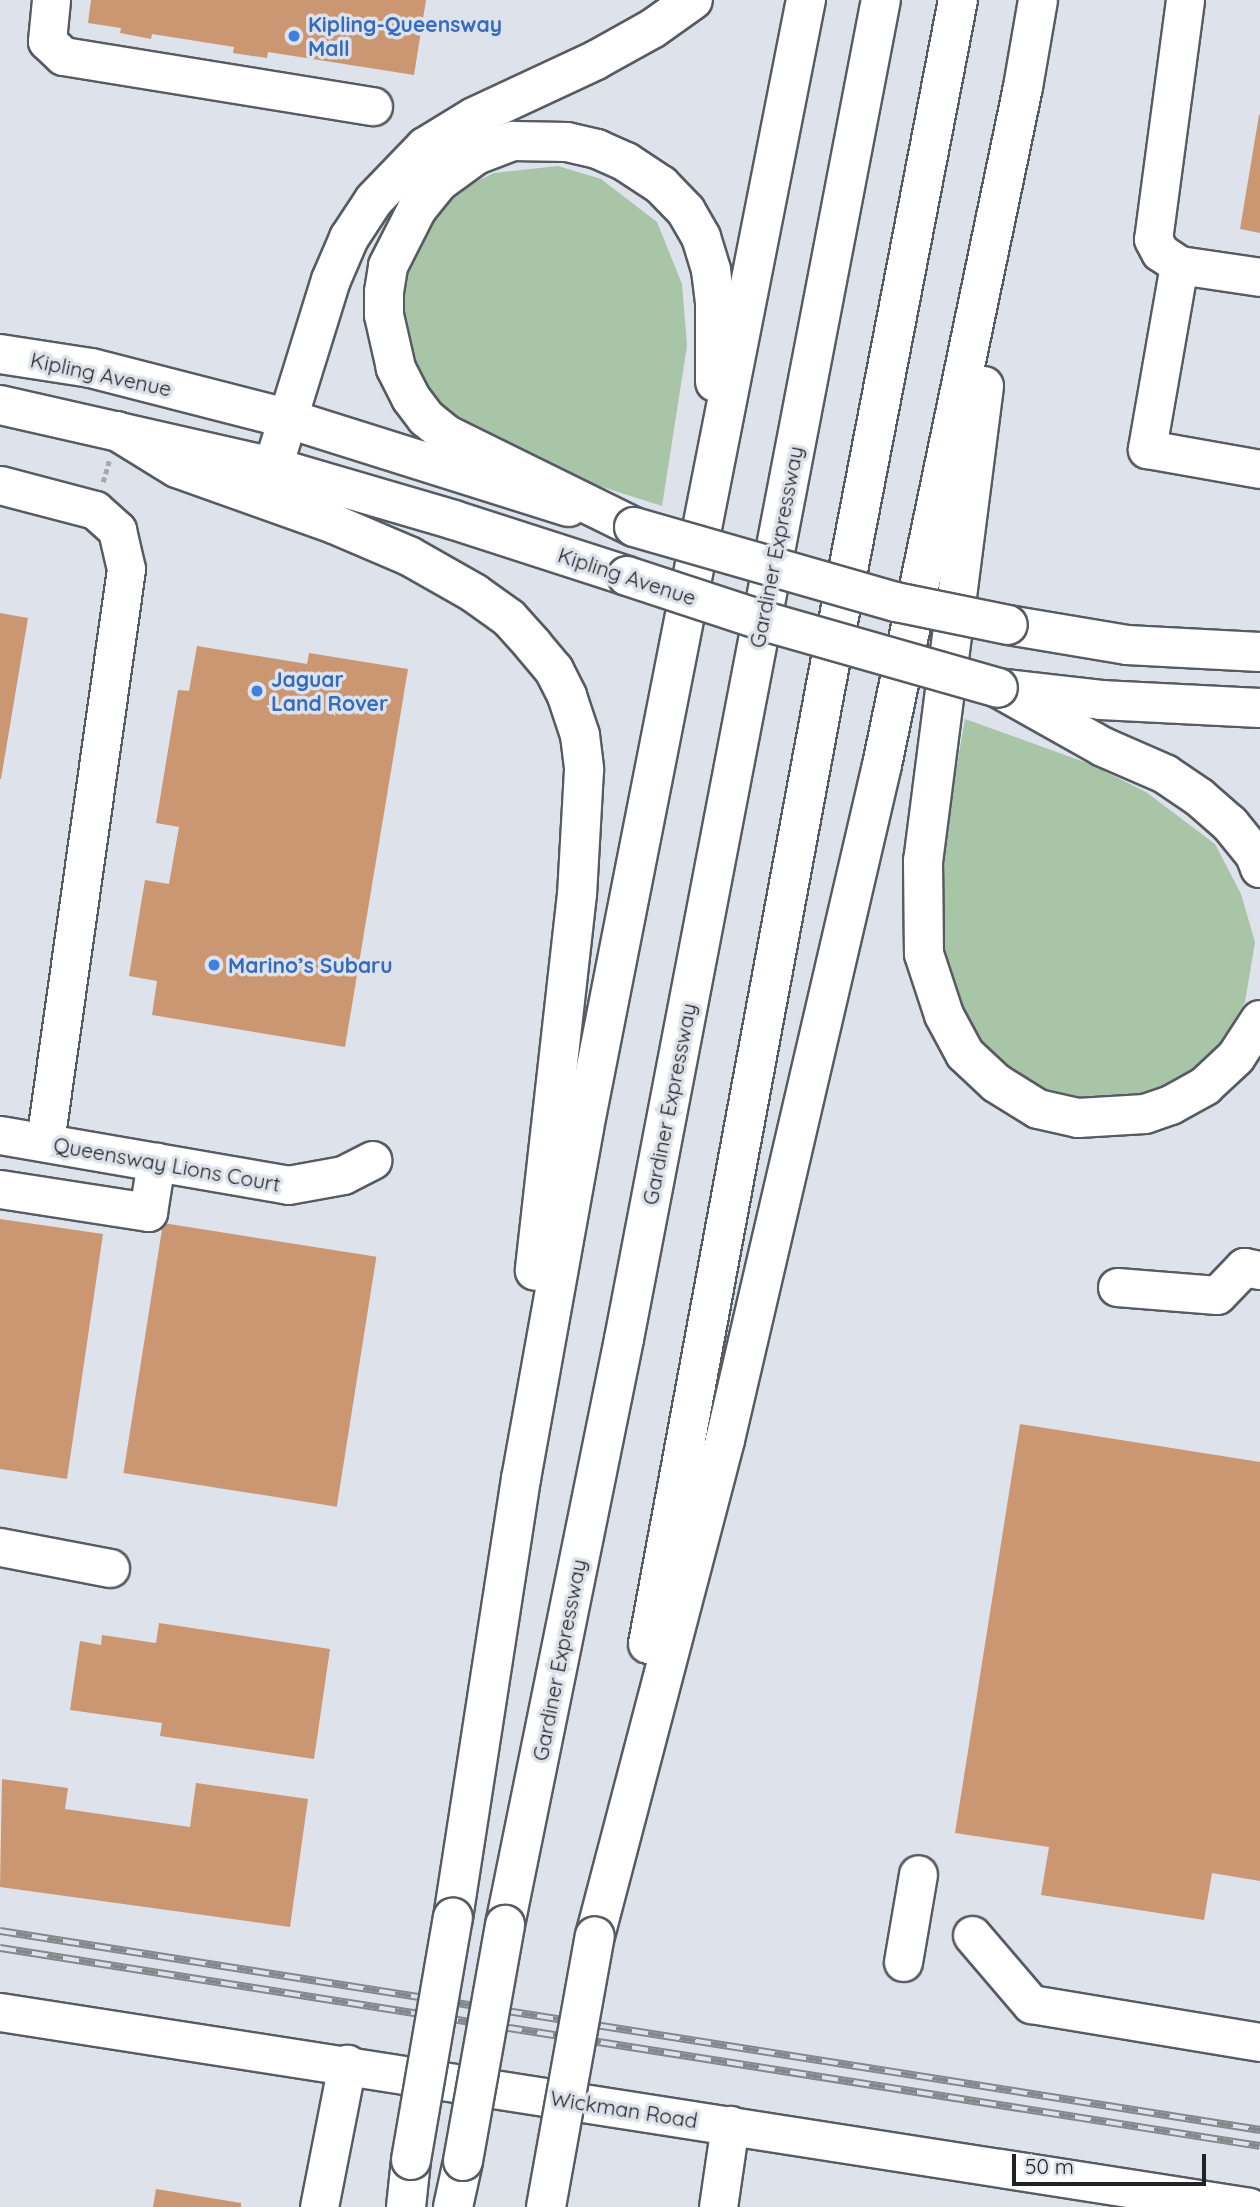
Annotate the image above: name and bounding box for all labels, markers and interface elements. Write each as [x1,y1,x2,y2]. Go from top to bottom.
place label: Kipling-Queensway Mall [308,11,502,61]
marker: Kipling-Queensway Mall [286,28,302,44]
street label: Kipling Avenue [28,347,174,401]
street label: Gardiner Expressway [744,444,808,650]
street label: Kipling Avenue [555,542,699,610]
place label: Jaguar Land Rover [271,666,388,716]
marker: Jaguar Land Rover [249,683,265,699]
place label: Marino’s Subaru [228,952,393,978]
marker: Marino’s Subaru [206,957,222,973]
street label: Gardiner Expressway [637,1001,701,1207]
street label: Queensway Lions Court [52,1132,282,1196]
street label: Gardiner Expressway [527,1557,591,1763]
street label: Wickman Road [549,2085,699,2133]
scale bar [1015,2140,1209,2184]
text: 50 m [1025,2153,1074,2179]

